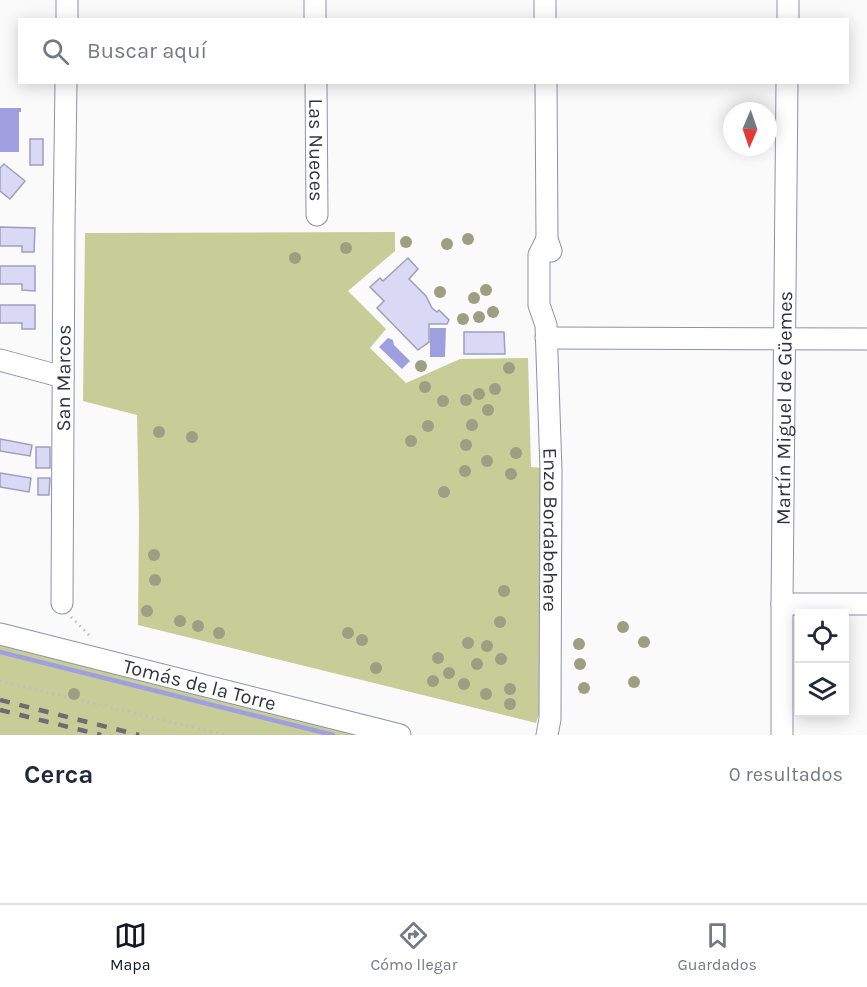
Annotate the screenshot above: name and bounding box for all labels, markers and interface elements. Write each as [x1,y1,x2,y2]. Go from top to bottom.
search box [18,18,849,84]
icon: search [39,35,72,68]
text: Buscar aquí [87,38,207,64]
street label: Las Nueces [304,98,328,202]
north arrow [723,102,777,156]
street label: Martín Miguel de Güemes [772,291,797,525]
street label: San Marcos [52,324,75,432]
street label: Enzo Bordabehere [538,447,562,612]
map controls [795,609,849,717]
button: locate [795,609,849,663]
street label: Tomás de la Torre [121,655,278,715]
button: layers [795,663,849,717]
text: Cerca [24,759,93,790]
text: 0 resultados [729,763,843,786]
tab: Mapa [110,919,151,974]
tab: Cómo llegar [371,919,457,974]
tab: Guardados [677,919,757,974]

